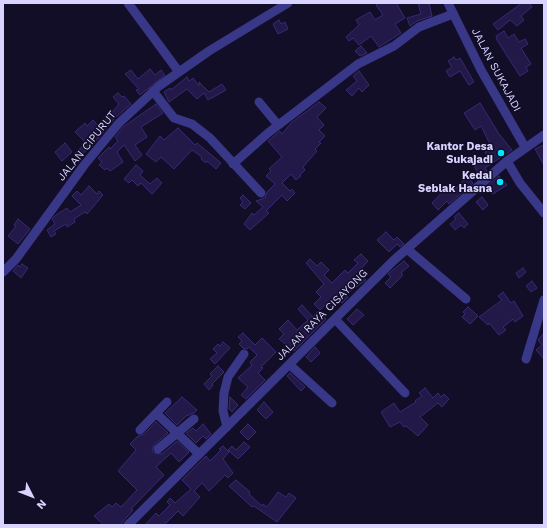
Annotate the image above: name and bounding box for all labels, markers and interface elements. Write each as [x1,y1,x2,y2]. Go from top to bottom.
street label: JALAN SUKAJADI [468,26,524,114]
street label: JALAN CIPURUT [55,108,119,184]
place label: Kantor Desa Sukajadi [427,140,493,166]
marker: Kantor Desa Sukajadi [496,148,506,158]
place label: Kedai Seblak Hasna [418,169,492,195]
marker: Kedai Seblak Hasna [495,177,505,187]
street label: JALAN RAYA CISAYONG [273,266,371,364]
north arrow [12,476,52,516]
text: N [34,497,49,512]

